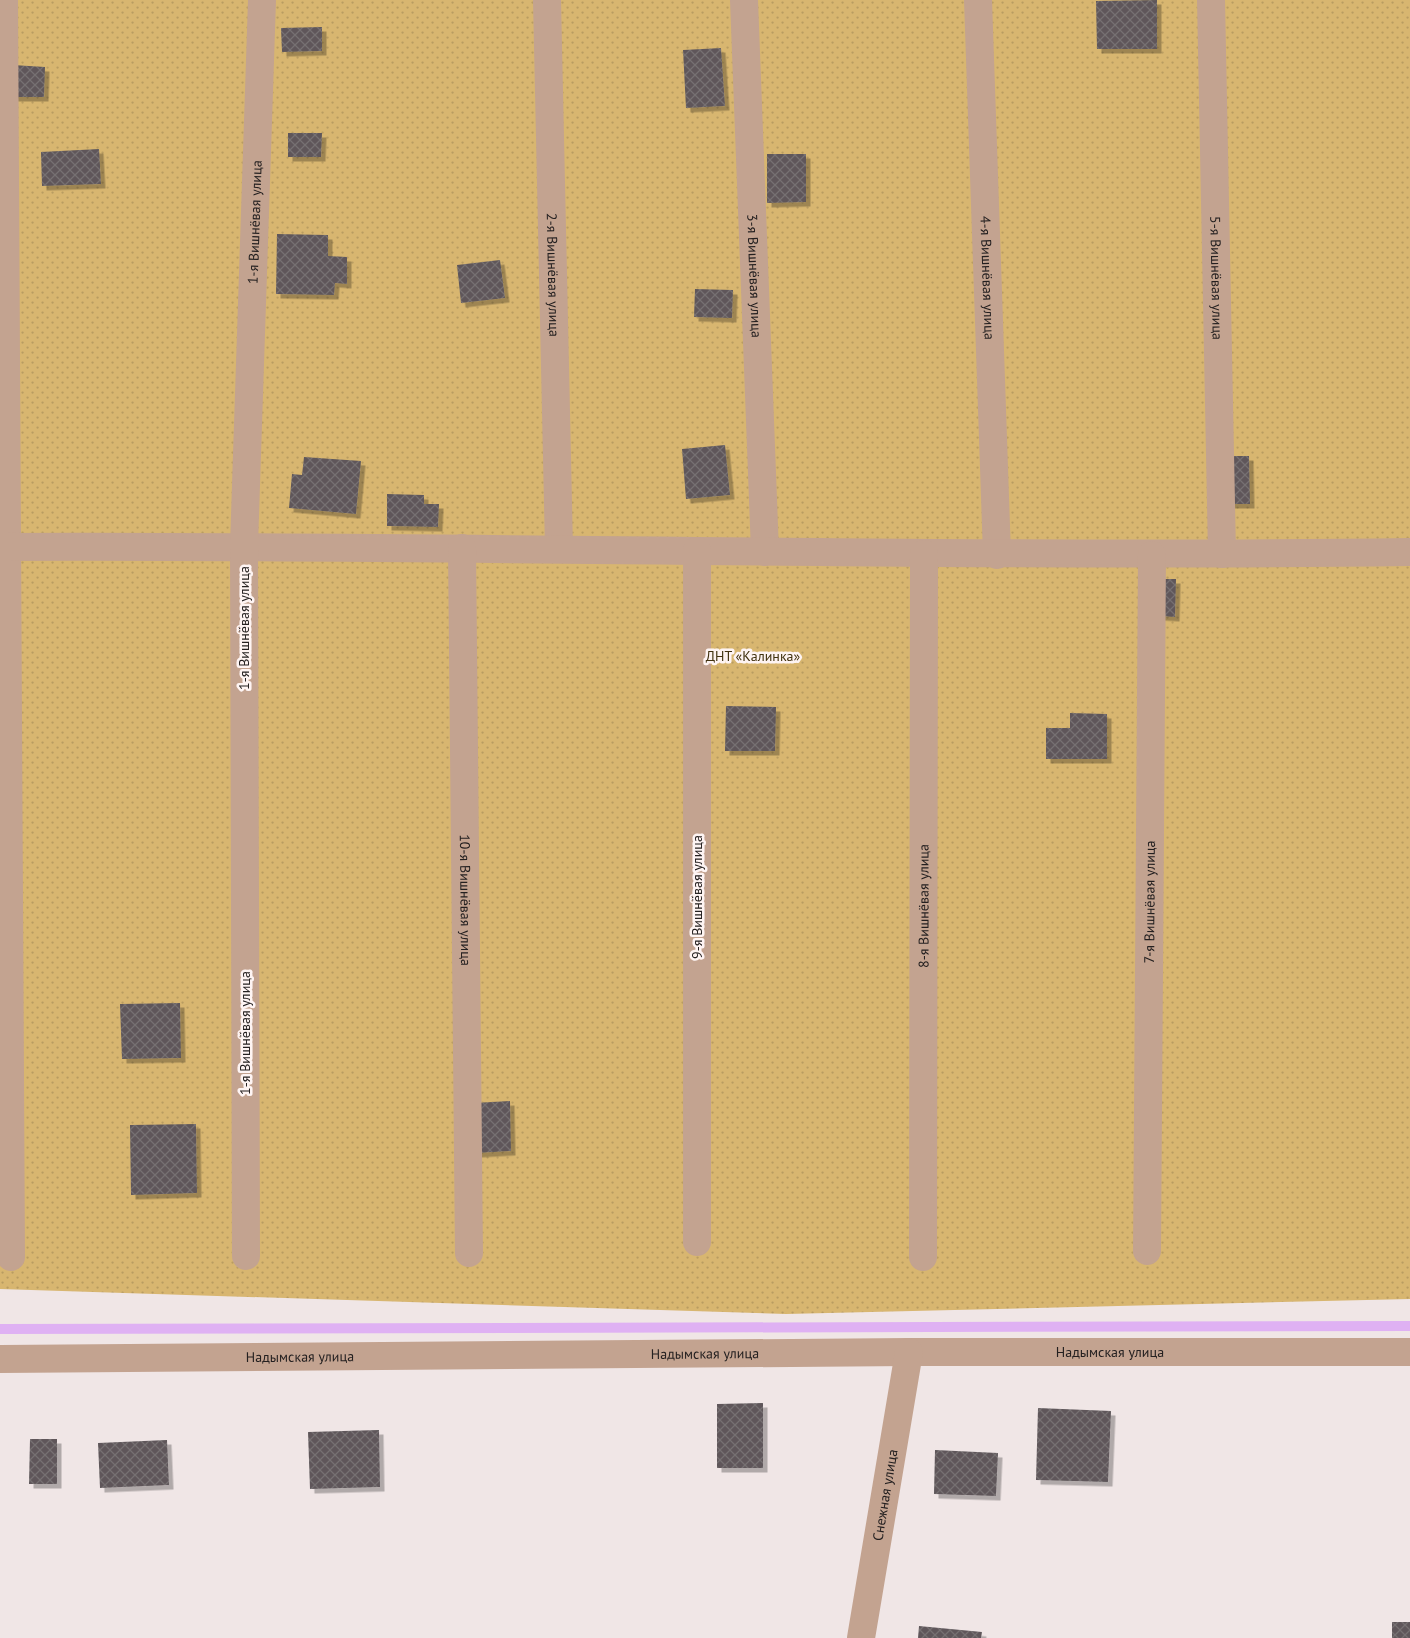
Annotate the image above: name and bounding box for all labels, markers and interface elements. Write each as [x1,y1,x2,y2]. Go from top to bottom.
street label: 1-я Вишнёвая улица [244,160,266,284]
street label: 2-я Вишнёвая улица [543,213,563,337]
street label: 3-я Вишнёвая улица [743,214,766,338]
street label: 4-я Вишнёвая улица [976,216,999,340]
street label: 5-я Вишнёвая улица [1206,216,1227,340]
street label: 1-я Вишнёвая улица [235,566,253,690]
park label: ДНТ «Калинка» [706,647,801,665]
street label: 10-я Вишнёвая улица [456,834,475,966]
street label: 9-я Вишнёвая улица [688,835,706,959]
street label: 7-я Вишнёвая улица [1140,840,1159,964]
street label: 8-я Вишнёвая улица [914,844,933,968]
street label: 1-я Вишнёвая улица [236,971,254,1095]
street label: Надымская улица [1056,1343,1164,1361]
street label: Надымская улица [651,1344,759,1363]
street label: Надымская улица [246,1347,354,1366]
street label: Снежная улица [868,1448,902,1542]

